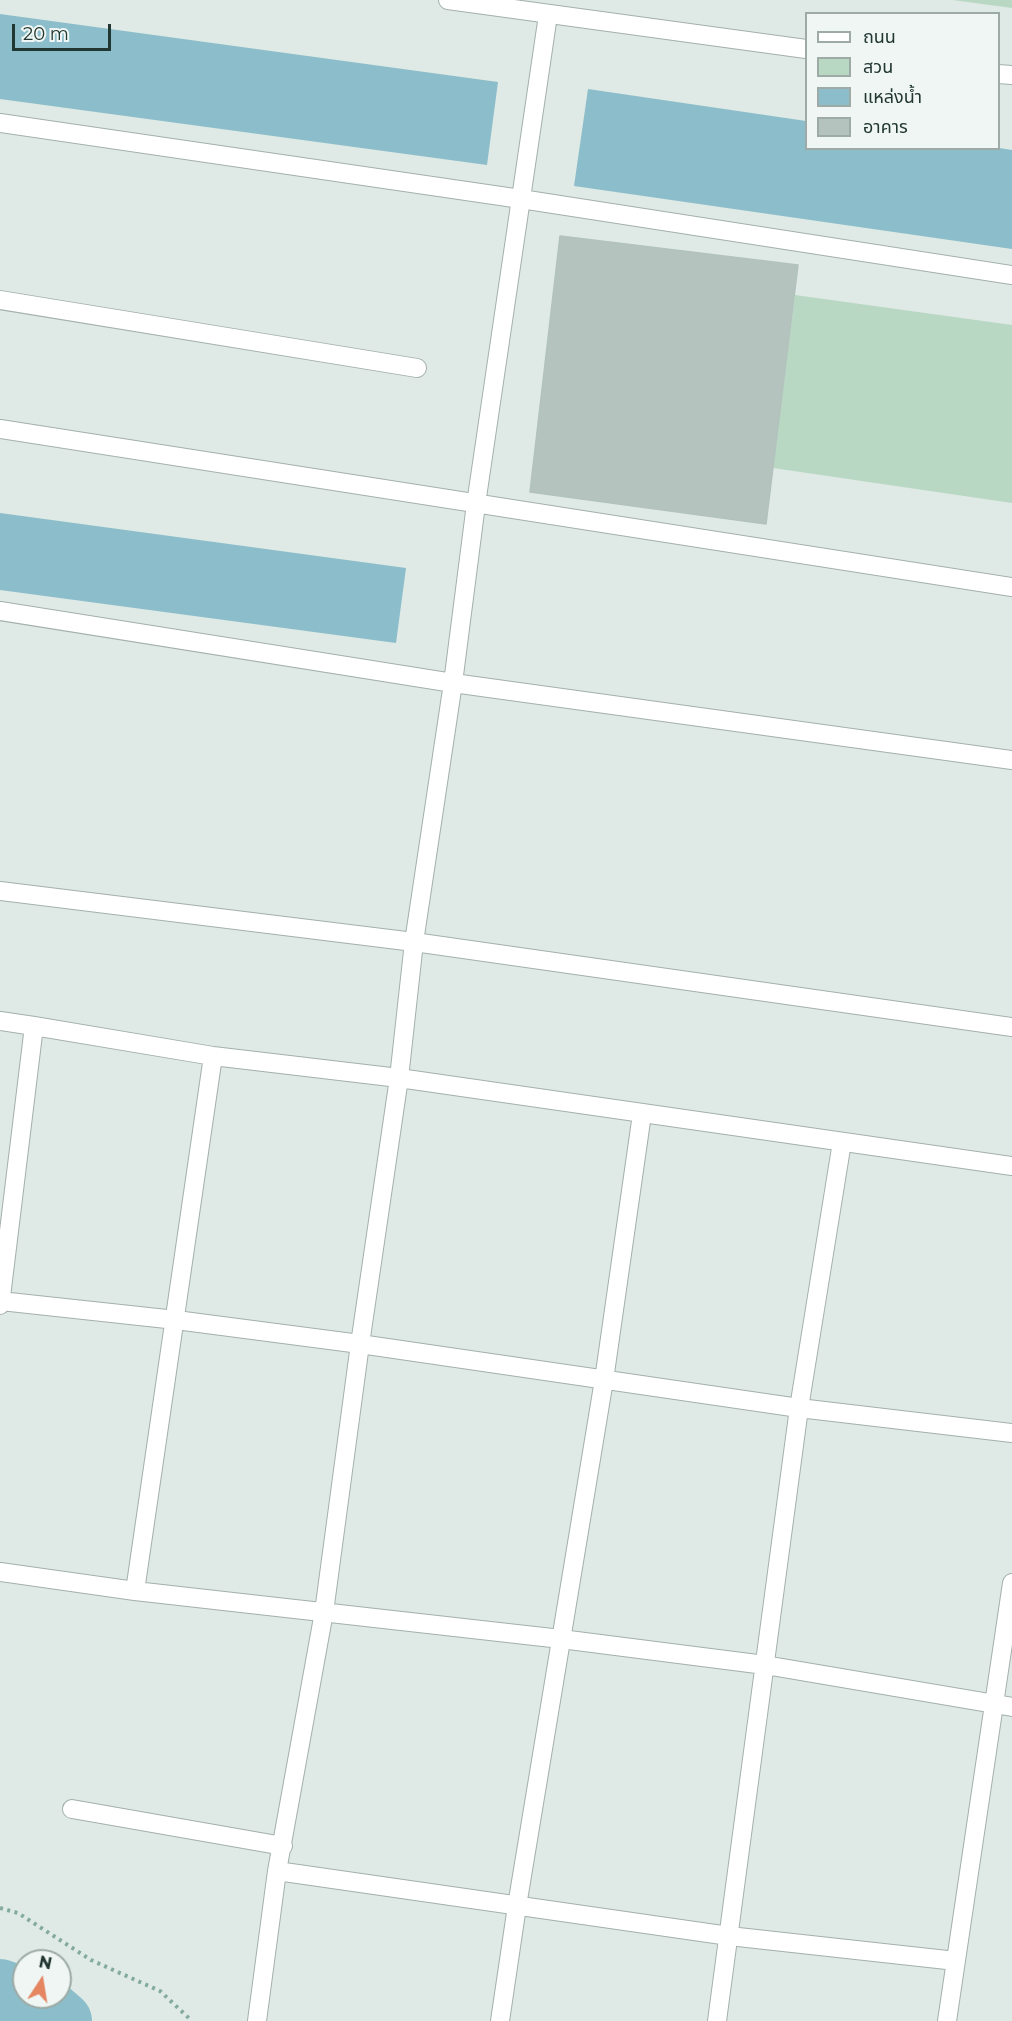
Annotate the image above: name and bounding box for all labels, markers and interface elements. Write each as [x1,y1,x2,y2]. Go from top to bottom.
scale bar [15,12,114,50]
legend [805,12,1000,150]
text: 20 m [23,23,69,45]
text: ถนน [863,26,896,48]
text: สวน [863,56,893,78]
text: แหล่งน้ำ [863,86,922,108]
text: อาคาร [863,116,908,138]
north arrow [12,1949,72,2009]
text: N [37,1952,54,1973]

